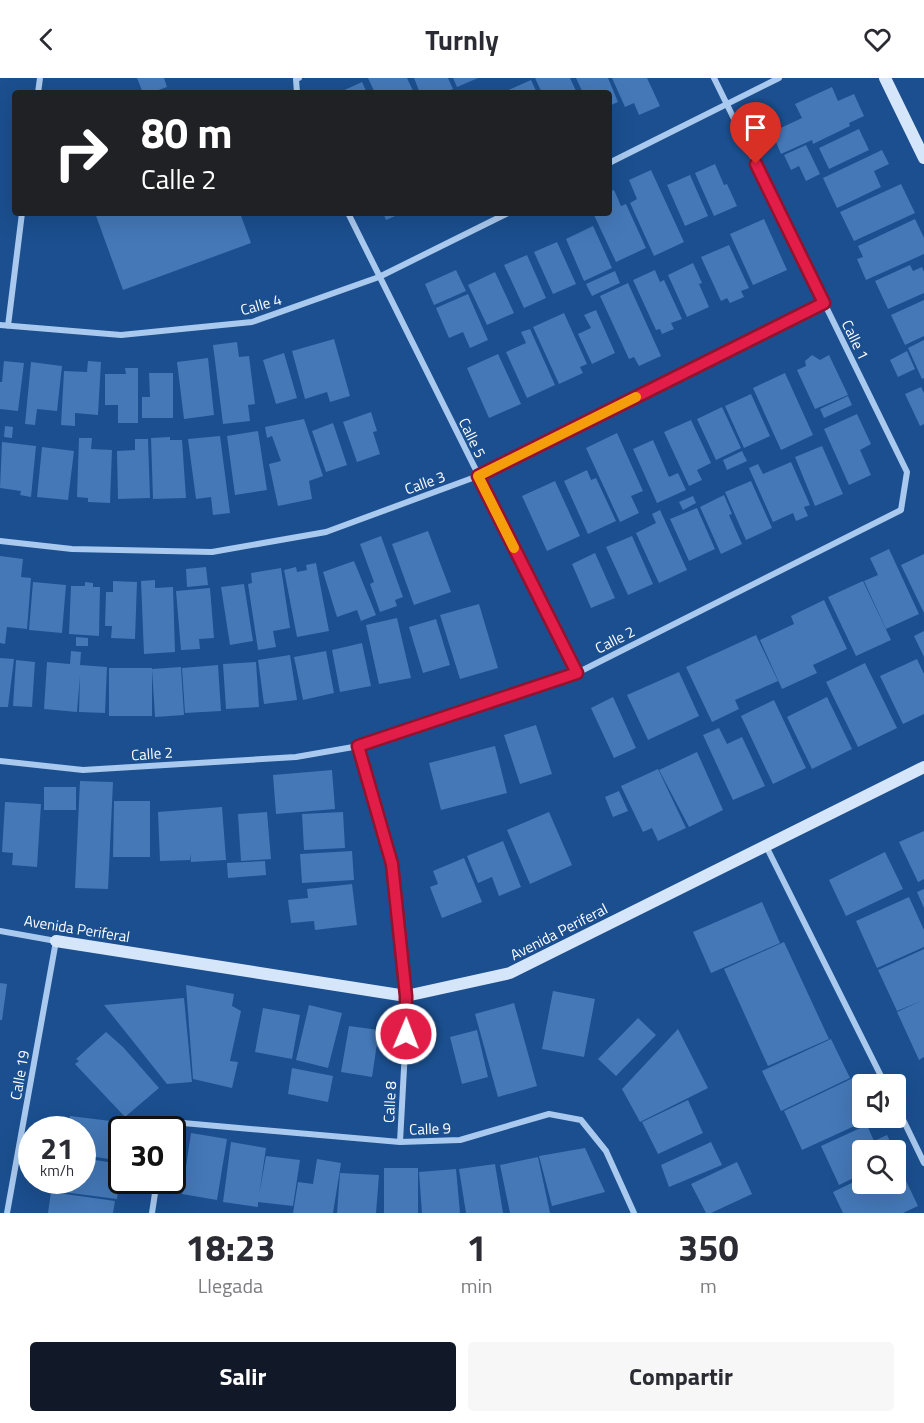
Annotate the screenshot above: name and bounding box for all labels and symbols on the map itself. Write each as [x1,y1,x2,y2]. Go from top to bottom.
pin [730,102,781,164]
street label: Calle 4 [238,288,284,321]
street label: Calle 1 [836,316,875,364]
street label: Calle 5 [453,414,492,462]
street label: Calle 3 [401,465,448,501]
street label: Calle 2 [591,620,639,659]
street label: Calle 2 [130,741,174,766]
street label: Avenida Periferal [506,897,612,966]
street label: Avenida Periferal [22,909,132,948]
position arrow [374,1002,438,1066]
street label: Calle 19 [4,1048,35,1102]
street label: Calle 8 [377,1080,402,1123]
speed limit sign: 30 [108,1116,186,1194]
street label: Calle 9 [409,1116,451,1141]

